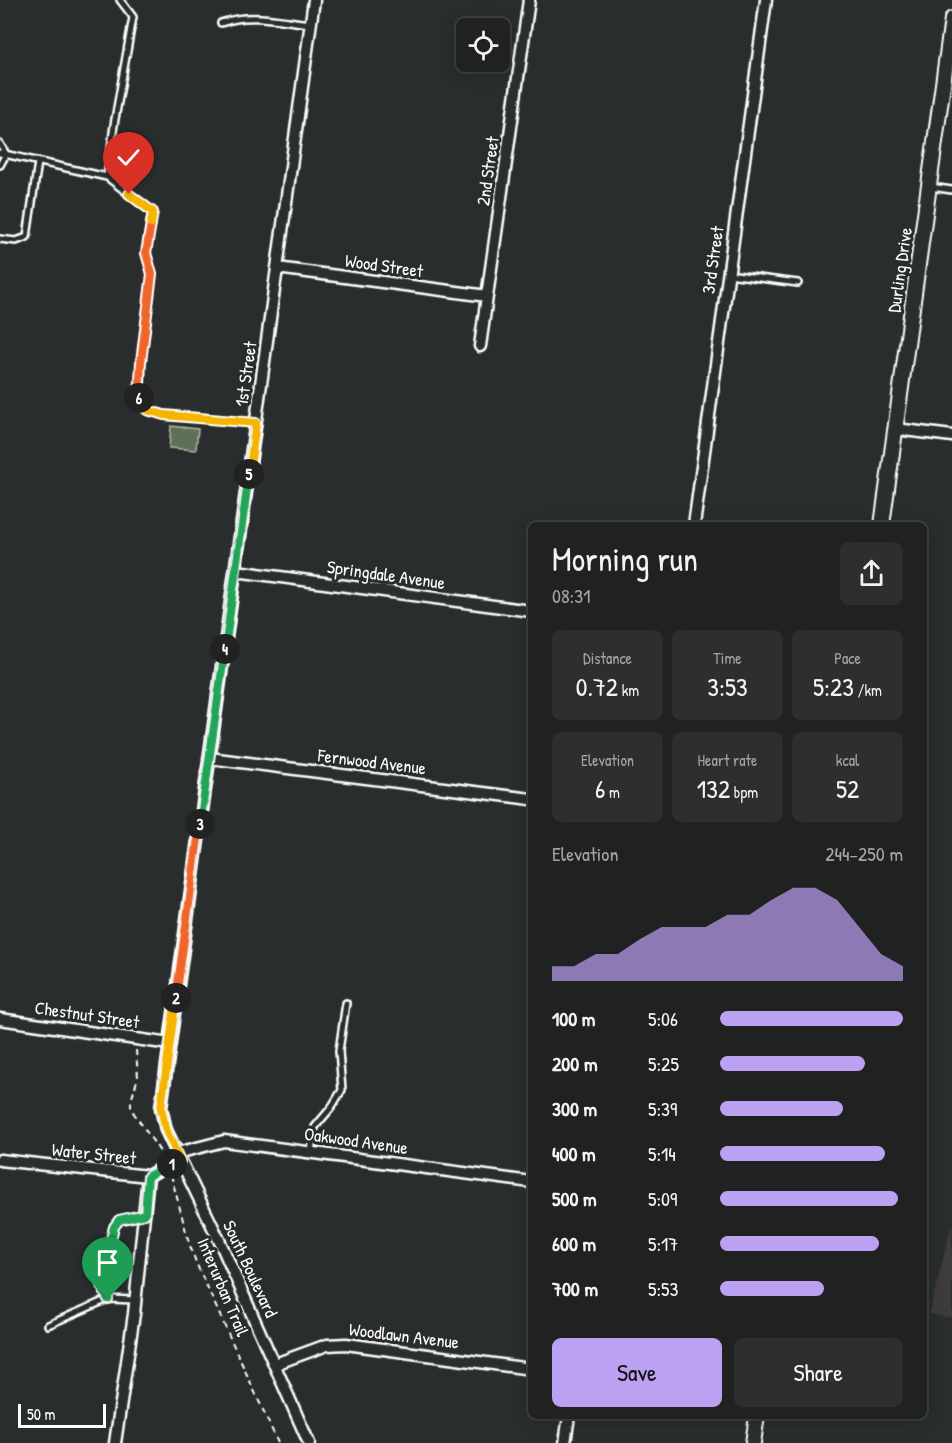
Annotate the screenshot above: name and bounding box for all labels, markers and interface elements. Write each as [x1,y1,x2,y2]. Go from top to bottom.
map controls [456,18,510,72]
button: locate [456,18,510,72]
pin [103,132,154,194]
street label: 2nd Street [470,134,505,207]
icon: check [112,141,145,174]
street label: 3rd Street [695,224,730,295]
street label: Durling Drive [881,226,918,314]
street label: Wood Street [343,248,426,283]
street label: 1st Street [229,339,263,408]
pin: 6 [124,383,154,413]
text: 6 [136,387,142,409]
pin: 5 [234,459,264,489]
text: 5 [246,463,252,485]
text: Morning run [552,537,698,581]
button: share [840,542,903,605]
street label: Springdale Avenue [325,554,447,595]
text: 08:31 [552,582,590,609]
pin: 4 [210,634,240,664]
text: 4 [222,638,228,660]
text: Distance [583,647,632,669]
text: Time [713,647,742,669]
text: Pace [834,647,861,669]
text: 0.72 [576,669,618,704]
text: 3:53 [707,669,748,704]
text: 5:23 [813,669,854,704]
text: km [618,679,639,701]
text: /km [854,679,882,701]
street label: Fernwood Avenue [316,742,427,781]
text: Elevation [581,749,634,771]
text: Heart rate [698,749,757,771]
text: kcal [836,749,859,771]
text: 6 [595,771,605,806]
text: 132 [697,771,730,806]
text: 52 [836,771,859,806]
text: m [605,781,620,803]
text: bpm [730,781,758,803]
pin: 3 [185,809,215,839]
text: 3 [196,813,204,835]
text: Elevation [552,840,618,867]
text: 244–250 m [825,840,903,867]
pin: 2 [161,983,191,1013]
text: 2 [172,987,180,1009]
street label: Chestnut Street [33,995,142,1034]
text: 100 m [552,1005,595,1032]
text: 5:06 [648,1005,678,1032]
text: 200 m [552,1050,597,1077]
text: 5:25 [648,1050,679,1077]
text: 300 m [552,1095,597,1122]
text: 5:39 [648,1095,677,1122]
street label: Oakwood Avenue [303,1121,409,1160]
street label: Water Street [51,1137,138,1170]
text: 400 m [552,1140,596,1167]
text: 5:14 [648,1140,676,1167]
pin: 1 [157,1149,187,1179]
text: 1 [169,1153,175,1175]
text: 500 m [552,1185,597,1212]
text: 5:09 [648,1185,677,1212]
street label: South Boulevard [217,1216,284,1321]
text: 600 m [552,1230,596,1257]
text: 5:17 [648,1230,678,1257]
street label: Interurban Trail [191,1234,256,1340]
pin [82,1237,133,1299]
icon: arrive [91,1246,124,1279]
text: 700 m [552,1275,598,1302]
text: 5:53 [648,1275,679,1302]
street label: Woodlawn Avenue [348,1316,461,1355]
button: Save [552,1338,722,1407]
button: Share [734,1338,903,1407]
scale bar [18,1401,106,1428]
text: 50 m [27,1403,56,1425]

